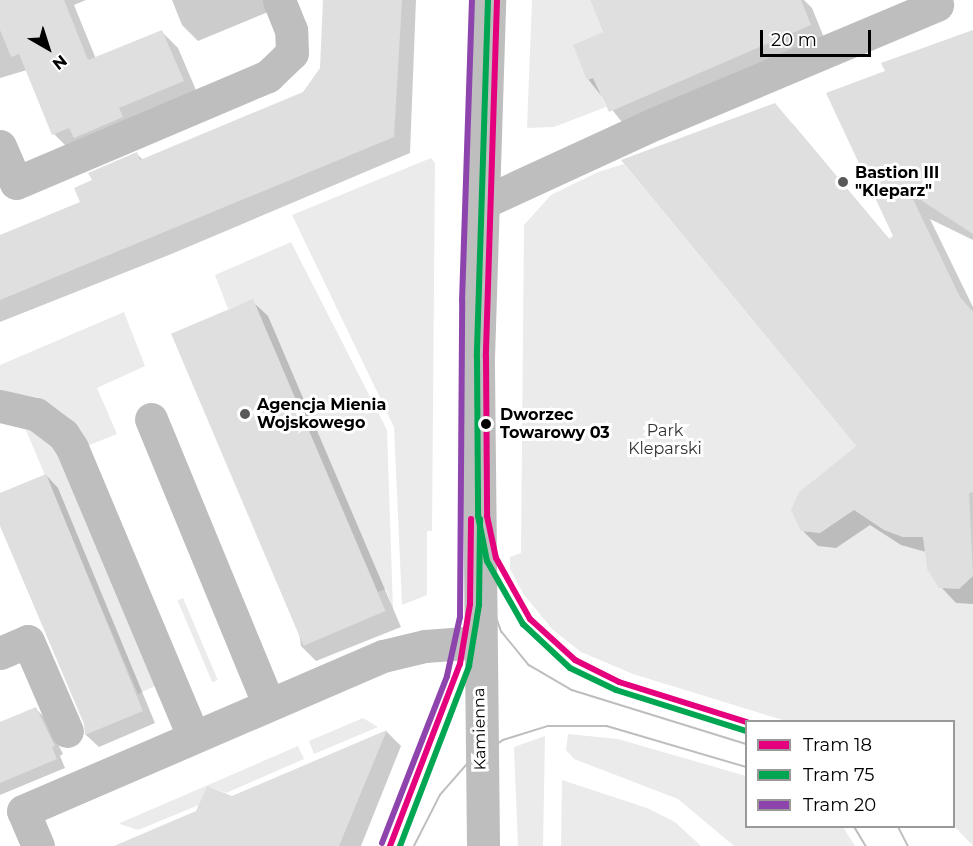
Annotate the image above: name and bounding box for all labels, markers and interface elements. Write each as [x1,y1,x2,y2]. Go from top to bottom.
north arrow [18,18,78,78]
scale bar [763,18,874,56]
text: 20 m [771,29,817,51]
text: N [49,51,71,74]
place label: Bastion III "Kleparz" [855,163,939,201]
marker: Bastion III "Kleparz" [836,175,850,189]
place label: Agencja Mienia Wojskowego [257,395,386,433]
place label: Dworzec Towarowy 03 [500,405,610,443]
marker: Agencja Mienia Wojskowego [238,407,252,421]
marker: Dworzec Towarowy 03 [477,415,495,433]
park label: Park Kleparski [628,421,702,459]
street label: Kamienna [470,688,490,770]
legend [745,720,955,828]
text: Tram 18 [803,734,872,756]
text: Tram 75 [803,764,874,786]
text: Tram 20 [803,794,876,816]

